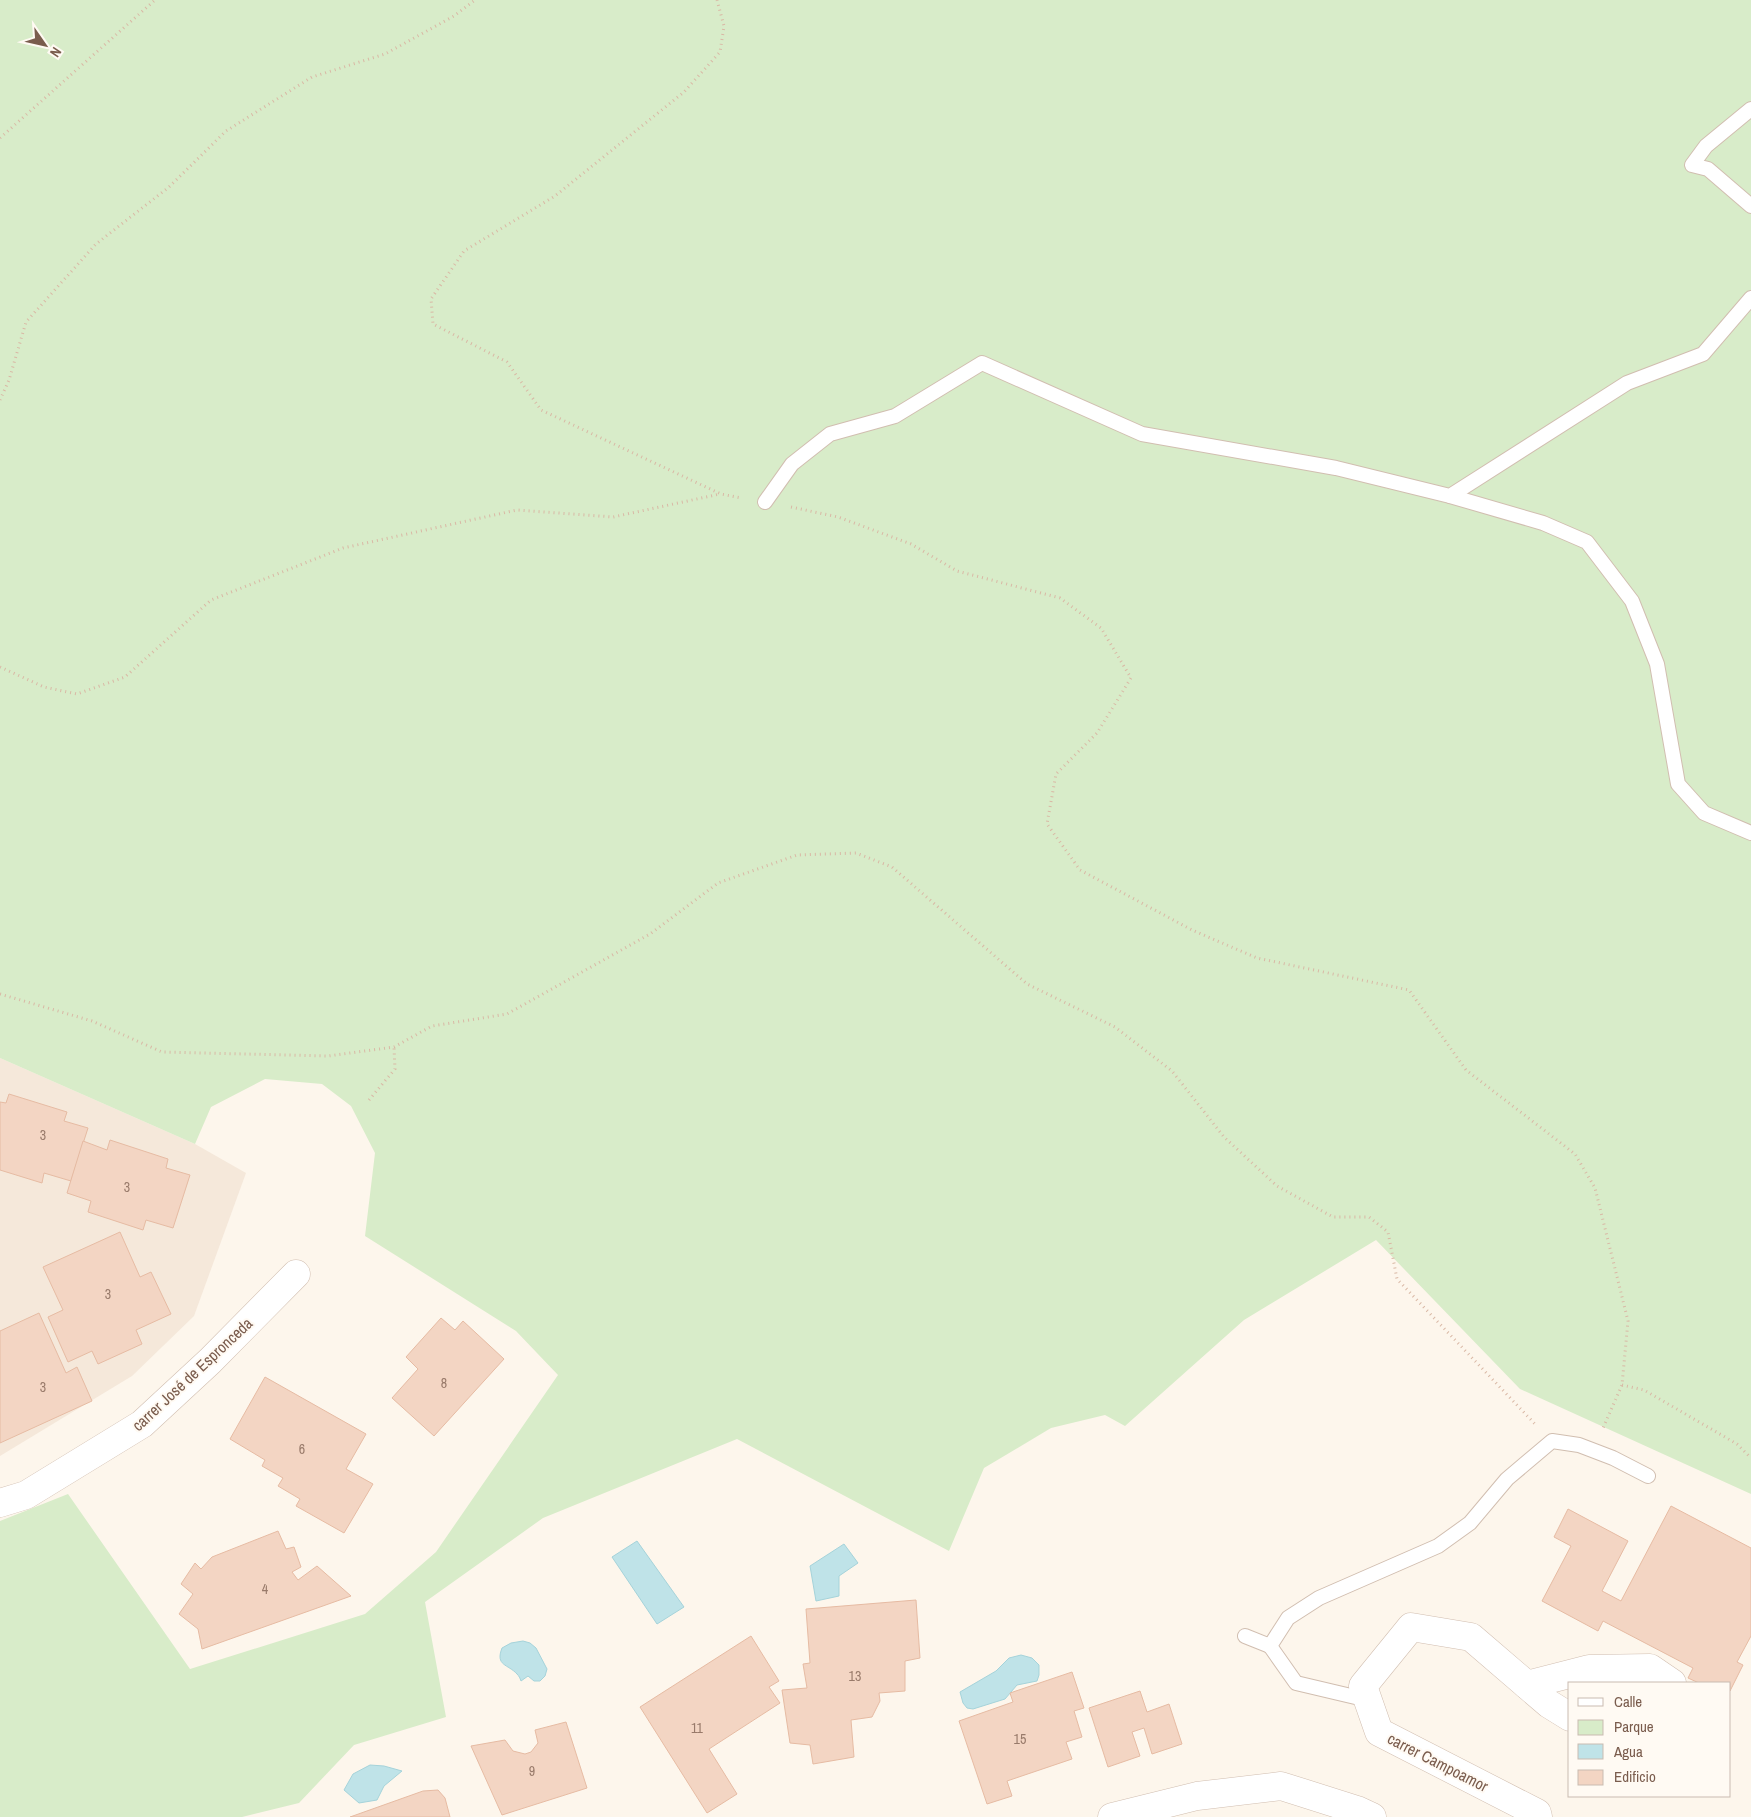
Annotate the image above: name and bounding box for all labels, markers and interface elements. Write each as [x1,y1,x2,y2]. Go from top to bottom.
north arrow [20,20,70,70]
text: N [46,44,66,61]
house number: 3 [40,1126,46,1144]
house number: 3 [124,1178,130,1196]
house number: 3 [105,1285,111,1303]
street label: carrer José de Espronceda [127,1312,258,1436]
house number: 8 [441,1374,447,1392]
house number: 3 [40,1378,46,1396]
house number: 6 [299,1440,305,1458]
house number: 4 [262,1580,269,1598]
house number: 13 [849,1667,861,1685]
legend [1568,1682,1731,1797]
text: Calle [1614,1691,1642,1712]
text: Parque [1614,1716,1654,1737]
house number: 11 [691,1719,704,1737]
street label: carrer Campoamor [1384,1727,1493,1797]
house number: 15 [1014,1730,1026,1748]
text: Agua [1613,1741,1643,1762]
house number: 9 [529,1762,535,1780]
text: Edificio [1614,1766,1656,1787]

